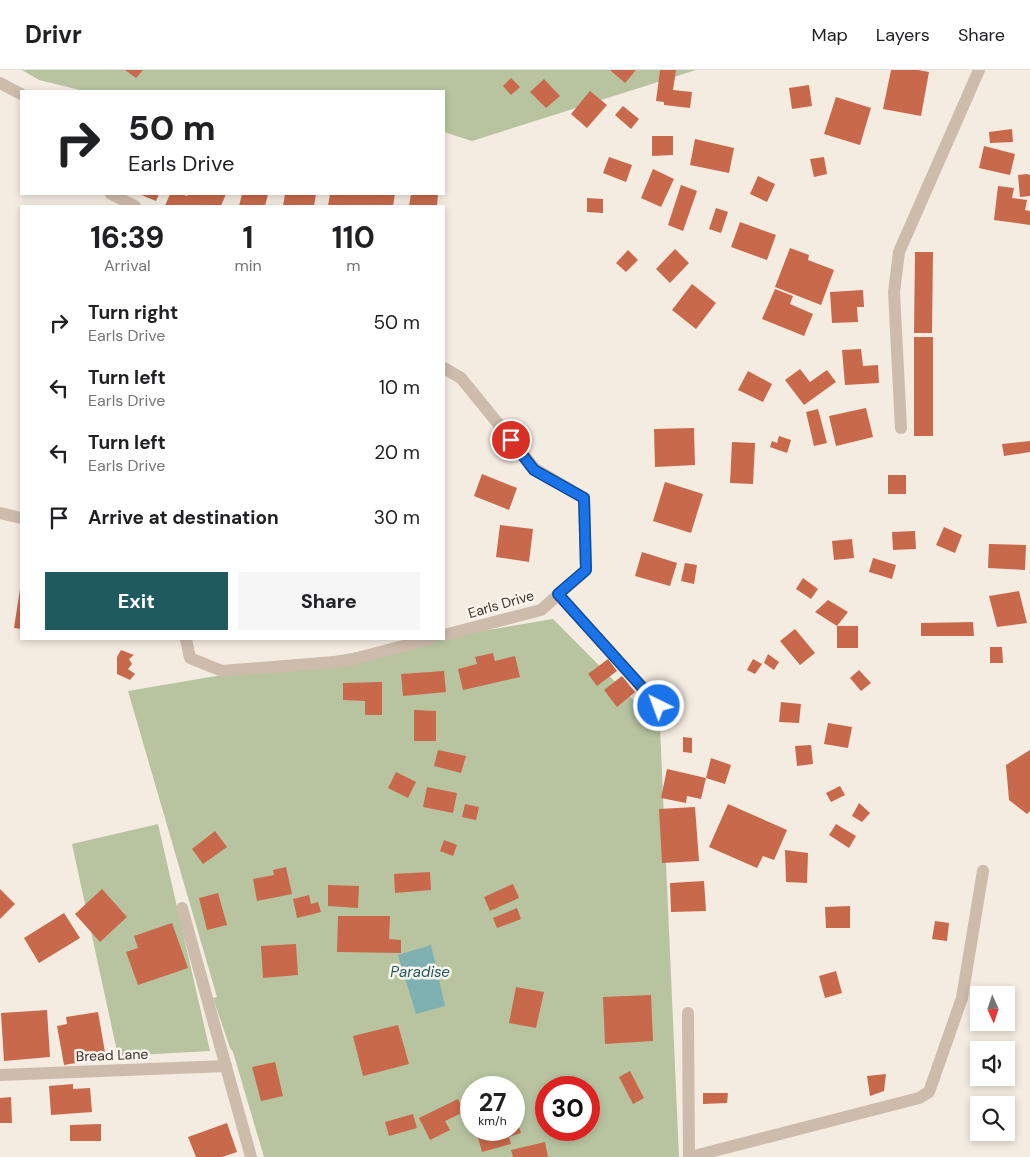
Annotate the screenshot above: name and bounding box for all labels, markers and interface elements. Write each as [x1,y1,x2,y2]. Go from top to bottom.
text: Drivr [25,19,82,50]
text: Map [812,23,848,47]
text: Layers [876,23,930,47]
text: Share [958,23,1005,47]
text: 50 m [128,105,216,151]
icon: right [45,110,110,175]
text: Earls Drive [128,149,234,178]
text: 16:39 [90,218,164,257]
text: 1 [243,218,253,257]
text: 110 [332,218,375,257]
text: Arrival [104,255,150,276]
text: min [234,255,262,276]
text: m [346,255,360,276]
text: Turn right [88,300,178,325]
icon: right [45,309,73,337]
text: 50 m [373,310,420,335]
text: Earls Drive [88,325,165,346]
text: Turn left [88,365,166,390]
icon: left [45,374,73,402]
text: 10 m [379,375,420,400]
text: Earls Drive [88,390,165,411]
pin [490,419,532,461]
icon: arrive [497,426,525,454]
text: Turn left [88,430,166,455]
icon: left [45,439,73,467]
text: 20 m [374,440,420,465]
text: Earls Drive [88,455,165,476]
icon: arrive [45,504,73,532]
text: Arrive at destination [88,505,279,530]
text: 30 m [374,505,420,530]
button: Exit [45,572,228,630]
button: Share [238,572,420,630]
street label: Earls Drive [466,586,536,622]
position arrow [632,679,684,731]
water label: Paradise [390,962,450,982]
north arrow [970,986,1015,1031]
map controls [970,986,1015,1141]
button: sound [970,1041,1015,1086]
street label: Bread Lane [75,1045,149,1065]
speed limit sign: 30 [535,1076,600,1141]
text: 27 [479,1086,506,1119]
button: search [970,1096,1015,1141]
text: km/h [478,1113,507,1129]

